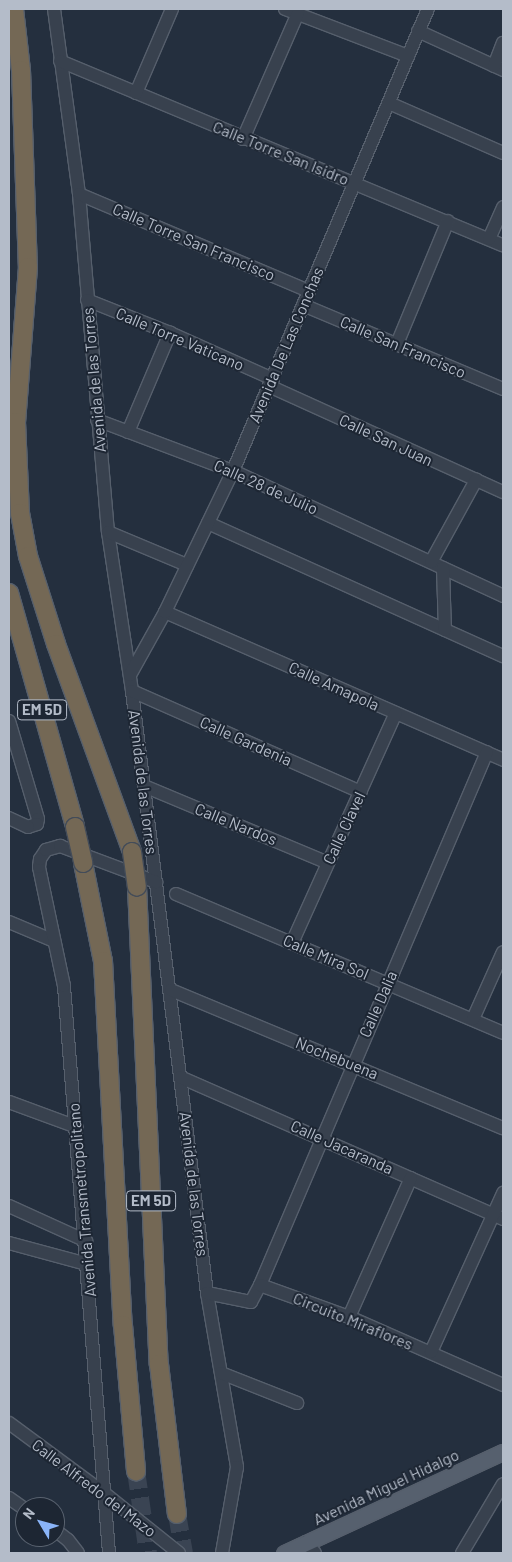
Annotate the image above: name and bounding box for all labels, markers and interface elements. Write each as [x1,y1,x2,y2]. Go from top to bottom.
street label: Calle Torre San Isidro [210,117,352,189]
street label: Calle Torre San Francisco [110,199,278,285]
street label: Avenida De Las Conchas [244,264,328,426]
street label: Calle Torre Vaticano [113,303,247,375]
street label: Avenida de las Torres [78,307,110,453]
street label: Calle San Francisco [337,312,469,382]
street label: Calle San Juan [336,410,436,470]
street label: Calle 28 de Julio [211,456,321,518]
street label: Calle Amapola [286,657,382,715]
road number: EM 5D [17,698,67,722]
street label: Avenida de las Torres [125,709,161,855]
street label: Calle Gardenia [197,712,295,770]
street label: Calle Clavel [319,789,369,867]
street label: Calle Nardos [192,799,280,849]
street label: Calle Mira Sol [280,930,372,984]
street label: Calle Dalia [355,968,401,1040]
street label: Nochebuena [293,1033,381,1083]
street label: Avenida Transmetropolitano [64,1102,100,1298]
street label: Avenida de las Torres [176,1111,212,1257]
street label: Calle Jacaranda [288,1116,396,1178]
road number: EM 5D [126,1188,176,1214]
street label: Circuito Miraflores [290,1288,416,1354]
street label: Calle Alfredo del Mazo [28,1435,160,1541]
street label: Avenida Miguel Hidalgo [310,1445,462,1529]
north arrow [15,1497,65,1547]
text: N [19,1504,38,1522]

